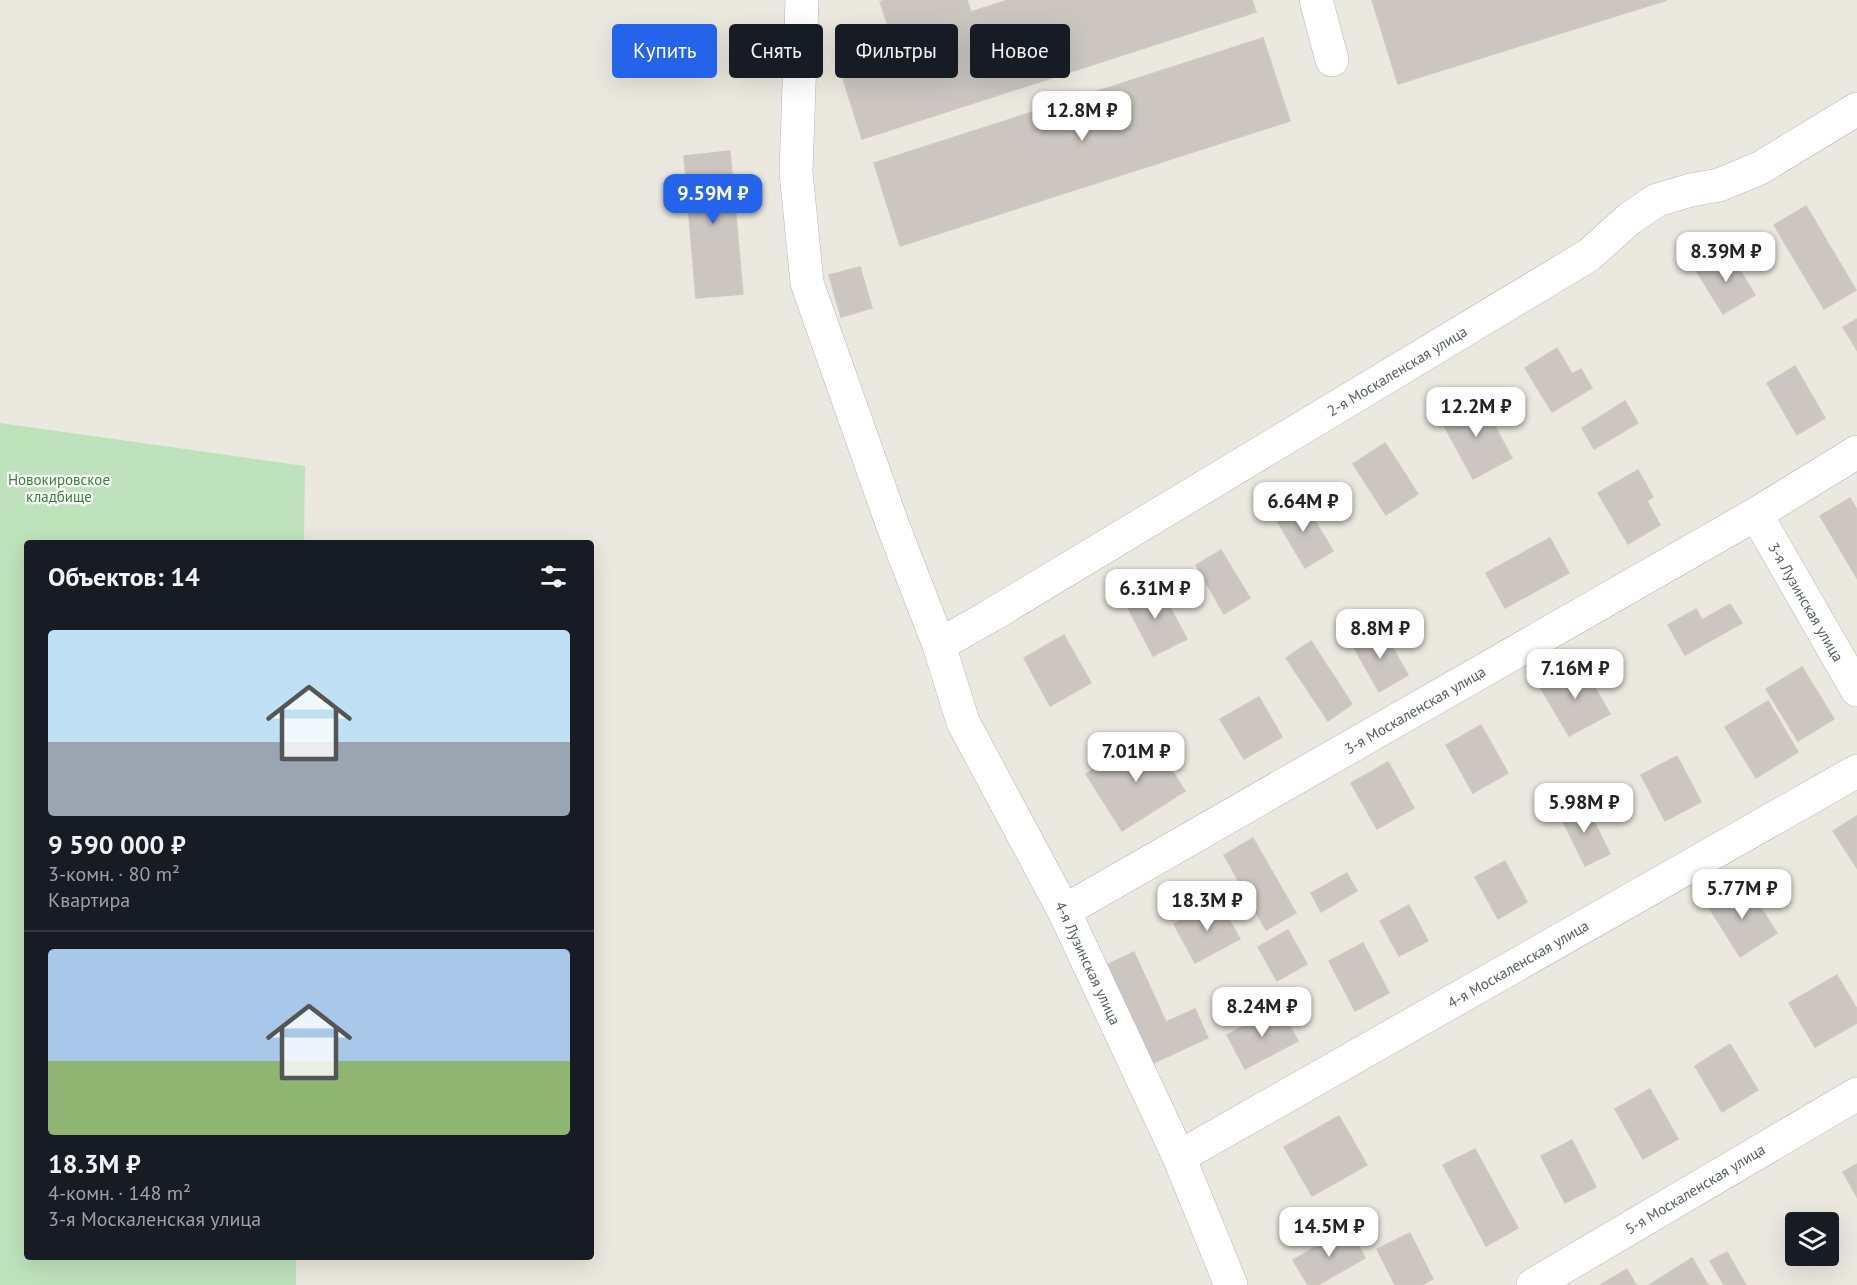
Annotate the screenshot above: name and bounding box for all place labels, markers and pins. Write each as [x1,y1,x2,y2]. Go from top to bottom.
pin: 12.8M ₽ [1027,91,1137,142]
pin: 9.59M ₽ [658,174,768,225]
pin: 8.39M ₽ [1671,232,1781,283]
pin: 12.2M ₽ [1421,387,1531,438]
pin: 6.64M ₽ [1248,482,1358,533]
pin: 6.31M ₽ [1100,569,1210,620]
pin: 8.8M ₽ [1331,609,1429,660]
pin: 7.16M ₽ [1520,649,1630,700]
pin: 7.01M ₽ [1081,732,1191,783]
pin: 5.98M ₽ [1529,783,1639,834]
pin: 5.77M ₽ [1687,869,1797,920]
pin: 18.3M ₽ [1152,881,1262,932]
pin: 8.24M ₽ [1207,987,1317,1038]
pin: 14.5M ₽ [1274,1207,1384,1258]

